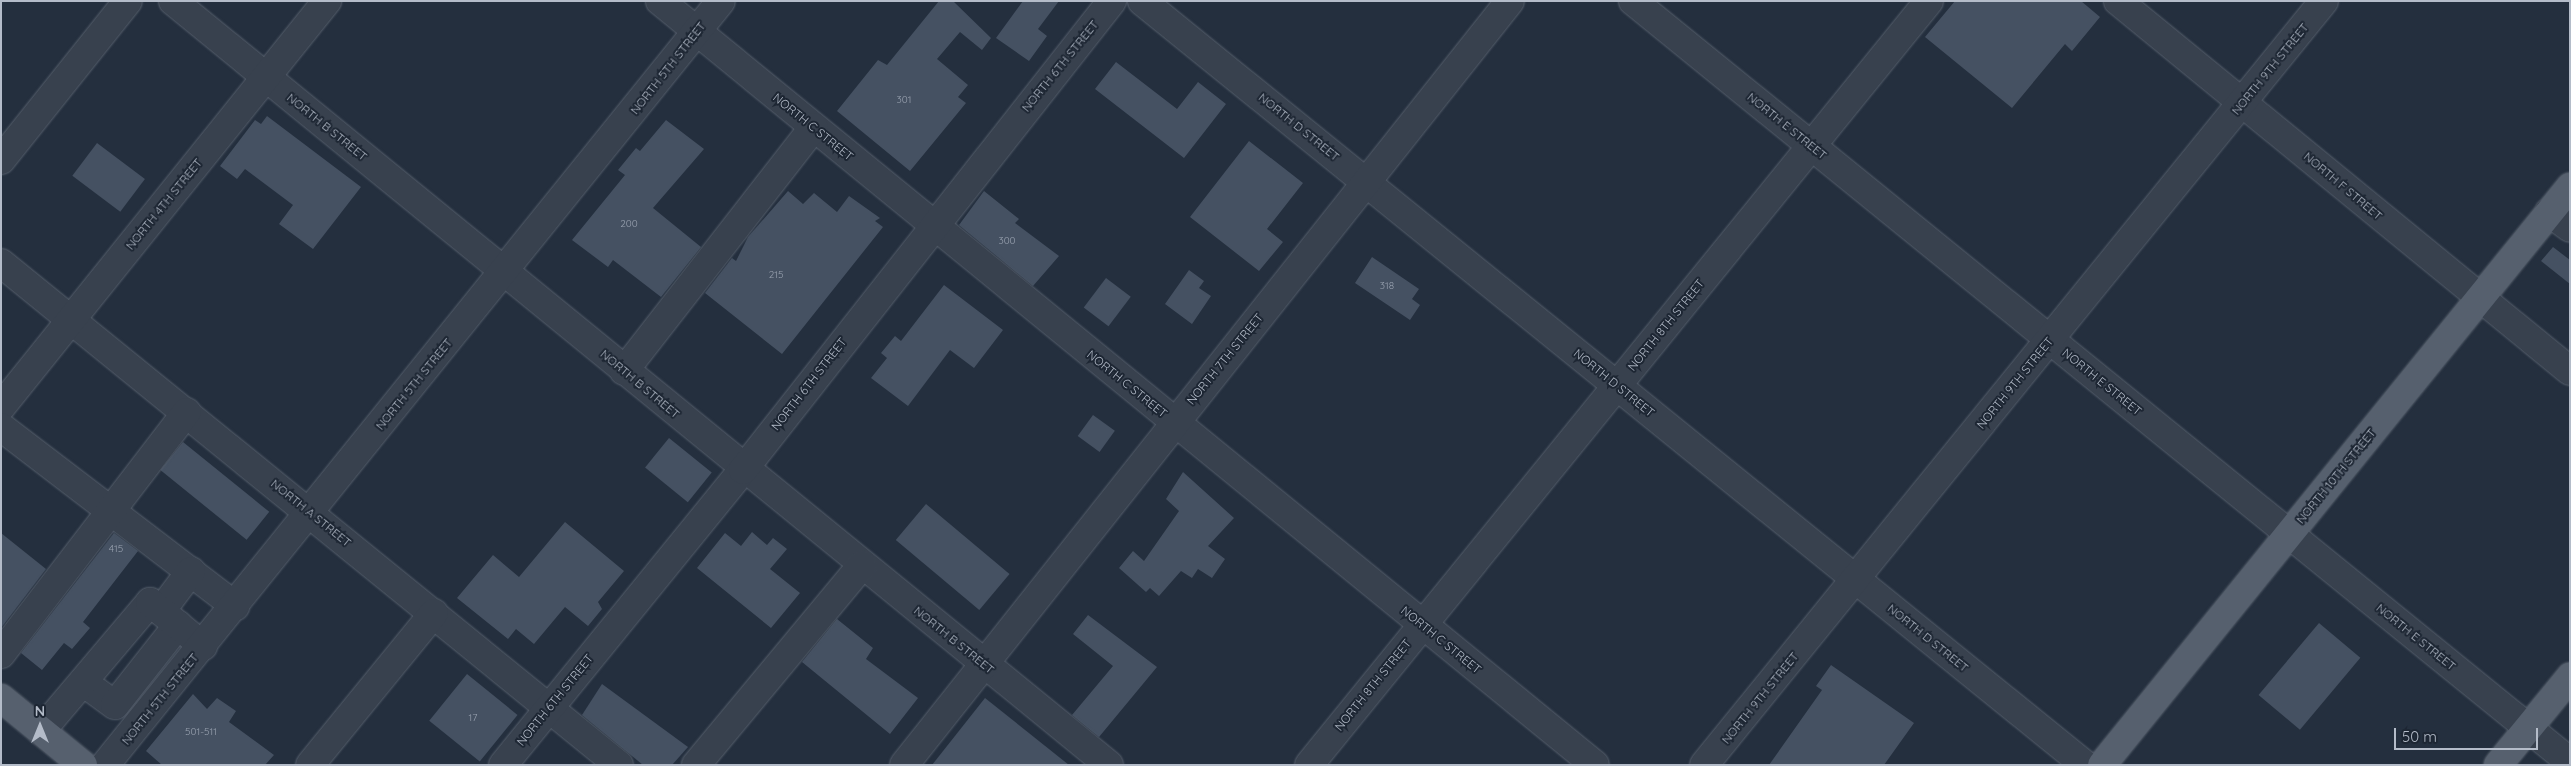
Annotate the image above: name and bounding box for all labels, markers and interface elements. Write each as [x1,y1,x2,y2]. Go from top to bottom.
street label: NORTH 6TH STREET [1019,17,1101,115]
street label: NORTH 5TH STREET [627,19,709,117]
street label: NORTH 9TH STREET [2229,20,2311,118]
street label: NORTH B STREET [284,90,370,164]
street label: NORTH C STREET [770,90,856,164]
street label: NORTH D STREET [1256,90,1342,164]
street label: NORTH E STREET [1744,90,1830,162]
house number: 301 [897,94,911,106]
street label: NORTH F STREET [2301,149,2385,223]
street label: NORTH 4TH STREET [123,155,205,253]
house number: 200 [620,218,638,230]
house number: 300 [998,235,1016,247]
house number: 215 [769,269,783,281]
street label: NORTH 8TH STREET [1625,276,1707,374]
house number: 318 [1380,280,1394,292]
street label: NORTH 7TH STREET [1184,310,1266,408]
street label: NORTH 9TH STREET [1974,334,2056,432]
street label: NORTH 5TH STREET [373,335,455,433]
street label: NORTH 6TH STREET [768,335,850,433]
street label: NORTH D STREET [1571,346,1657,420]
street label: NORTH E STREET [2059,346,2145,418]
street label: NORTH B STREET [597,347,683,421]
street label: NORTH C STREET [1084,347,1170,421]
street label: NORTH 10TH STREET [2293,425,2379,527]
street label: NORTH A STREET [268,476,354,550]
house number: 415 [109,543,123,555]
street label: NORTH D STREET [1885,601,1971,675]
street label: NORTH E STREET [2373,601,2459,673]
street label: NORTH B STREET [911,603,997,677]
street label: NORTH C STREET [1398,603,1484,677]
street label: NORTH 8TH STREET [1332,636,1414,734]
street label: NORTH 9TH STREET [1719,649,1801,747]
street label: NORTH 5TH STREET [119,650,201,748]
street label: NORTH 6TH STREET [514,651,596,749]
north arrow [15,701,65,751]
text: N [35,702,45,720]
house number: 17 [469,712,477,724]
scale bar [2396,718,2540,750]
house number: 501-511 [185,726,217,738]
text: 50 m [2402,727,2437,746]

